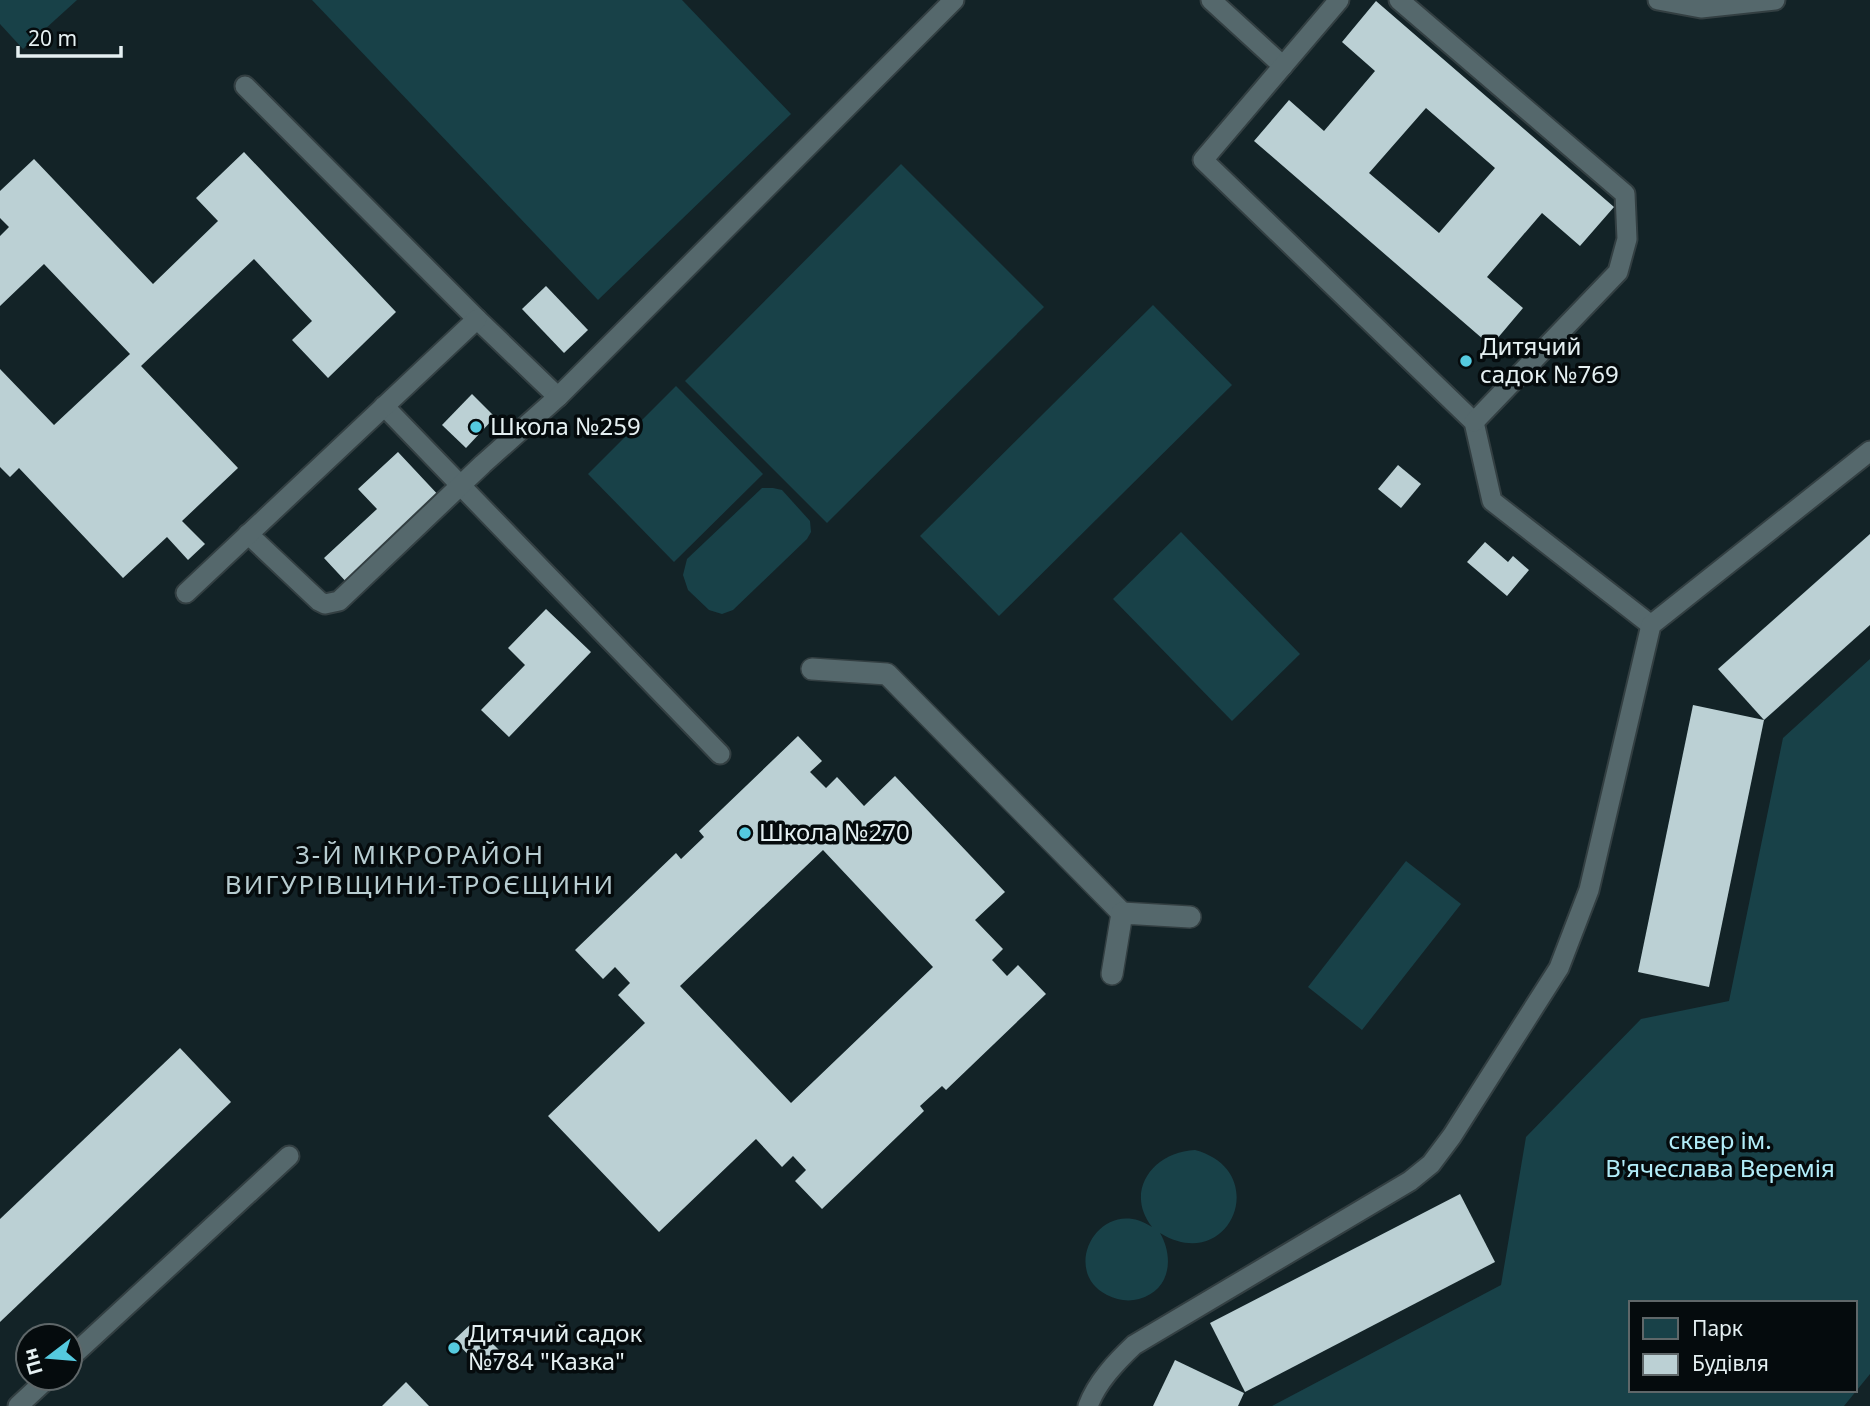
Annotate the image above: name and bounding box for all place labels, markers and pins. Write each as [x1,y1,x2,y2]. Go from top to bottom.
place label: Дитячий садок №769 [1480,329,1619,390]
marker: Дитячий садок №769 [1458,353,1474,369]
place label: Школа №259 [490,409,641,442]
marker: Школа №259 [468,419,484,435]
place label: Школа №270 [759,815,910,848]
marker: Школа №270 [737,825,753,841]
place label: Дитячий садок №784 "Казка" [468,1316,643,1377]
marker: Дитячий садок №784 "Казка" [446,1340,462,1356]

